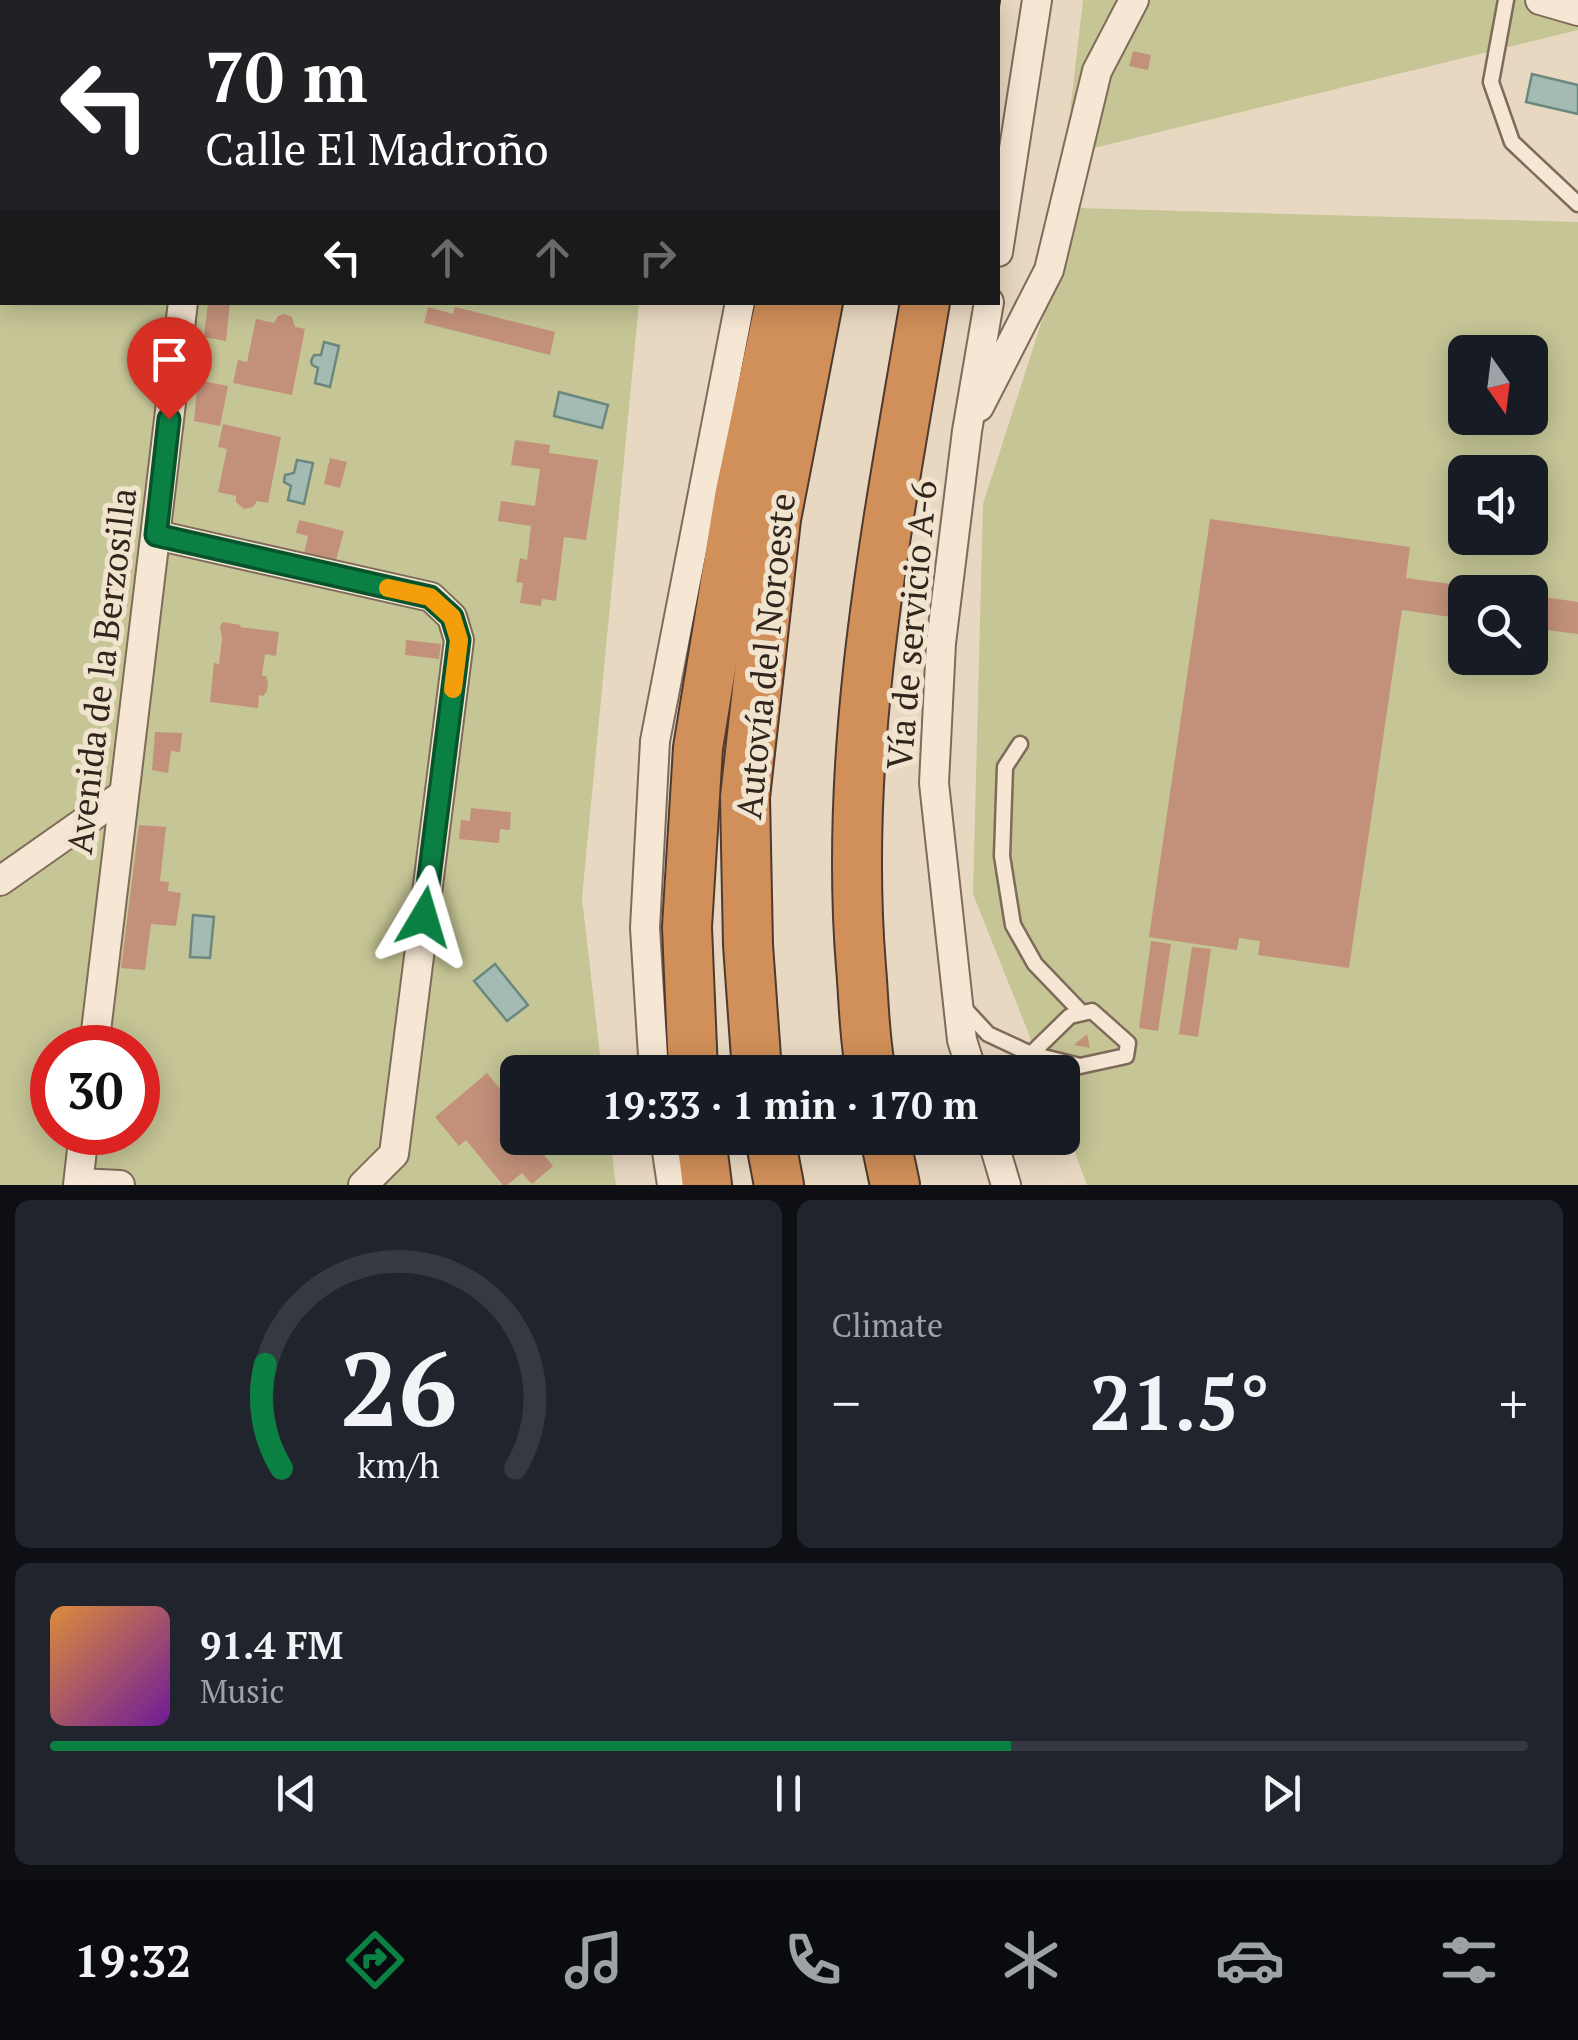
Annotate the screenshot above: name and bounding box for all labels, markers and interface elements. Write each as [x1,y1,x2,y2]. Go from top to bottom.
text: 70 m [205,29,368,122]
icon: left [40,40,170,170]
text: Calle El Madroño [205,118,549,178]
icon: left [315,230,370,285]
icon: ahead [420,230,475,285]
icon: ahead [525,230,580,285]
icon: right [630,230,685,285]
pin [127,317,212,420]
icon: arrive [142,332,197,387]
north arrow [1448,335,1548,435]
map controls [1448,335,1548,675]
button: sound [1448,455,1548,555]
street label: Vía de servicio A-6 [875,479,947,771]
street label: Avenida de la Berzosilla [56,485,146,857]
street label: Autovía del Noroeste [725,491,805,821]
button: search [1448,575,1548,675]
position arrow [372,865,476,969]
speed limit sign: 30 [30,1025,160,1155]
text: 19:33 · 1 min · 170 m [602,1080,978,1130]
text: Climate [832,1304,943,1346]
text: 26 [339,1318,457,1456]
text: 21.5° [1090,1352,1270,1451]
text: − [832,1366,861,1439]
text: + [1499,1366,1528,1439]
text: km/h [357,1441,440,1488]
text: 91.4 FM [200,1620,343,1670]
text: Music [200,1670,285,1712]
icon: previous [269,1766,324,1821]
icon: pause [761,1766,816,1821]
icon: next [1254,1766,1309,1821]
icon: directions [340,1925,410,1995]
icon: music [559,1925,629,1995]
icon: phone [778,1925,848,1995]
icon: climate [996,1925,1066,1995]
icon: car [1215,1925,1285,1995]
icon: filters [1434,1925,1504,1995]
text: 19:32 [74,1930,191,1990]

